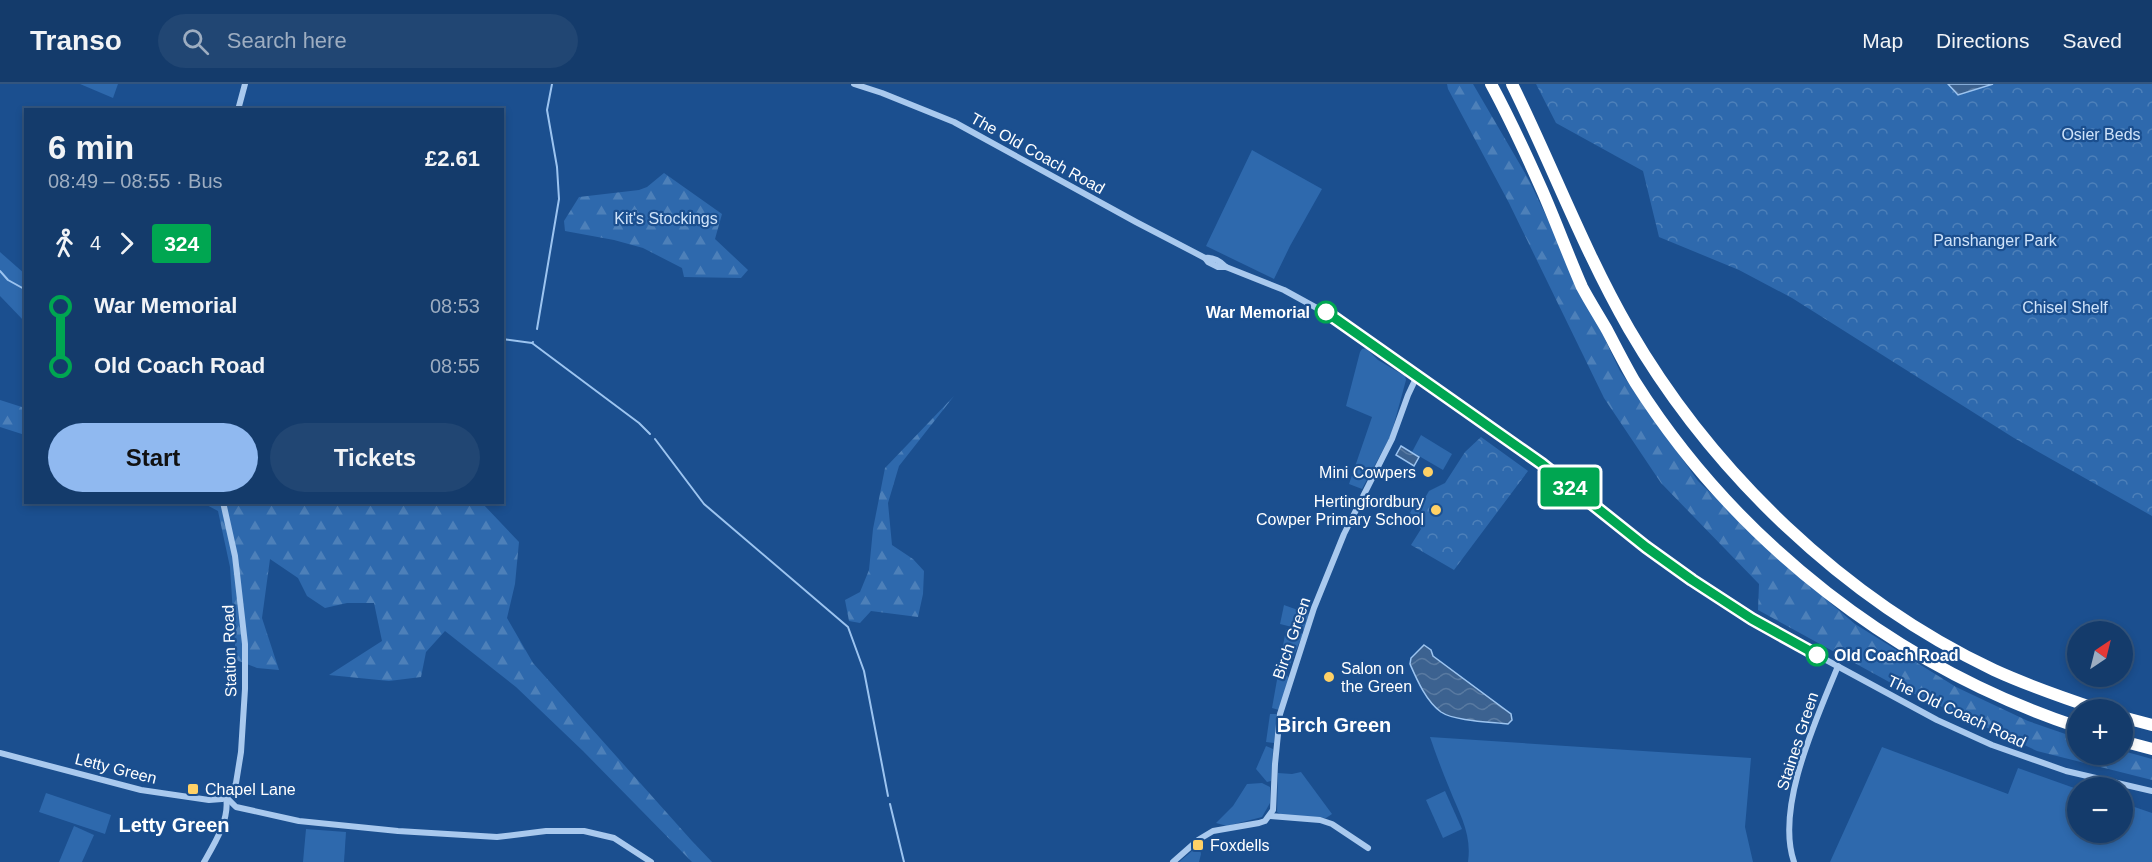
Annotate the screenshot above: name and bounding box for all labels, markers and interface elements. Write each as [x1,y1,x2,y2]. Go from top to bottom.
search box [158,14,578,68]
text: Transo [30,25,122,56]
icon: search [179,25,212,58]
text: Search here [227,28,347,53]
text: Map [1862,29,1903,52]
text: Directions [1936,29,2029,52]
text: Saved [2062,29,2122,52]
street label: The Old Coach Road [968,110,1108,197]
park label: Osier Beds [2061,126,2141,143]
text: 6 min [48,129,134,166]
text: £2.61 [425,146,480,171]
text: 08:49 – 08:55 · Bus [48,170,223,192]
park label: Kit's Stockings [614,210,718,227]
icon: walk [48,227,81,260]
icon: forward [110,227,143,260]
text: 4 [90,232,101,254]
text: 324 [164,232,199,255]
park label: Panshanger Park [1933,232,2058,249]
text: War Memorial [94,293,237,318]
text: 08:53 [430,295,480,317]
park label: Chisel Shelf [2022,299,2108,316]
marker: War Memorial [1315,301,1337,323]
place label: War Memorial [1206,304,1310,321]
text: Old Coach Road [94,353,265,378]
text: 08:55 [430,355,480,377]
button: Start [48,423,258,492]
button: Tickets [270,423,480,492]
place label: Mini Cowpers [1319,464,1416,481]
marker: Mini Cowpers [1421,465,1435,479]
line badge: 324 [1536,468,1604,506]
text: 324 [1552,476,1588,499]
place label: Hertingfordbury Cowper Primary School [1256,493,1424,528]
marker: Hertingfordbury Cowper Primary School [1429,503,1443,517]
street label: Birch Green [1270,595,1313,681]
street label: Station Road [219,604,240,698]
north arrow [2067,621,2133,687]
map controls [2067,621,2133,843]
marker: Old Coach Road [1806,644,1828,666]
place label: Old Coach Road [1834,647,1958,664]
place label: Salon on the Green [1341,660,1412,695]
marker: Salon on the Green [1322,670,1336,684]
street label: The Old Coach Road [1885,672,2028,751]
street label: Staines Green [1774,690,1821,792]
button: + [2067,699,2133,765]
district label: Birch Green [1277,714,1391,736]
street label: Letty Green [73,750,158,787]
button: − [2067,777,2133,843]
place label: Chapel Lane [205,781,296,798]
marker: Chapel Lane [186,782,200,796]
district label: Letty Green [118,814,230,836]
place label: Foxdells [1210,837,1270,854]
marker: Foxdells [1191,838,1205,852]

